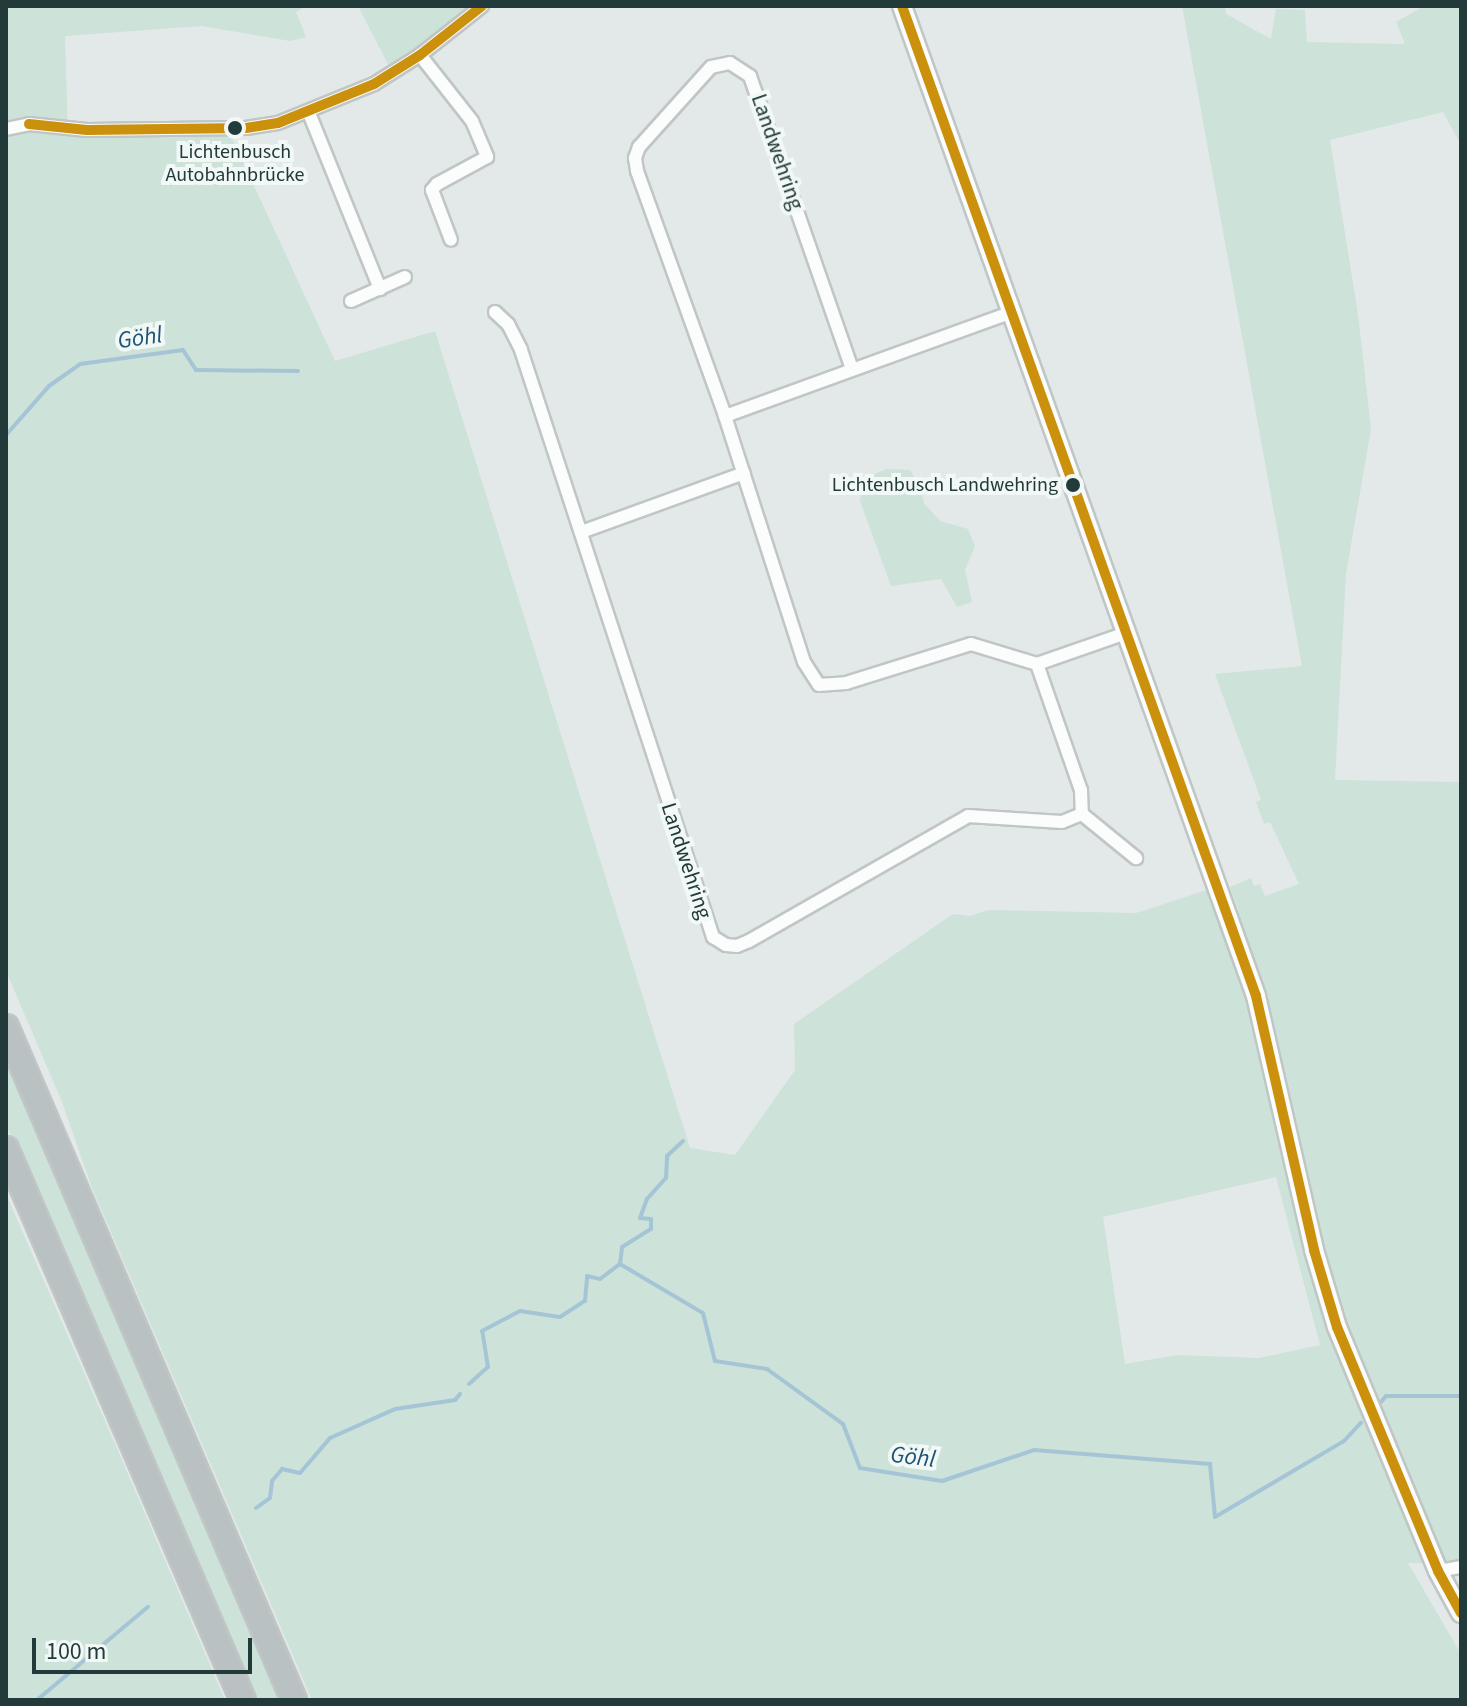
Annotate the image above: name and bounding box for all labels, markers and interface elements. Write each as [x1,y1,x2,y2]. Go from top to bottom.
street label: Landwehring [745,91,809,213]
marker: Lichtenbusch Autobahnbrücke [227,120,243,136]
place label: Lichtenbusch Autobahnbrücke [165,140,305,187]
water label: Göhl [116,321,164,355]
place label: Lichtenbusch Landwehring [832,473,1058,497]
marker: Lichtenbusch Landwehring [1065,477,1081,493]
street label: Landwehring [655,799,717,923]
water label: Göhl [889,1440,937,1474]
scale bar [36,1622,256,1672]
text: 100 m [46,1634,106,1669]

